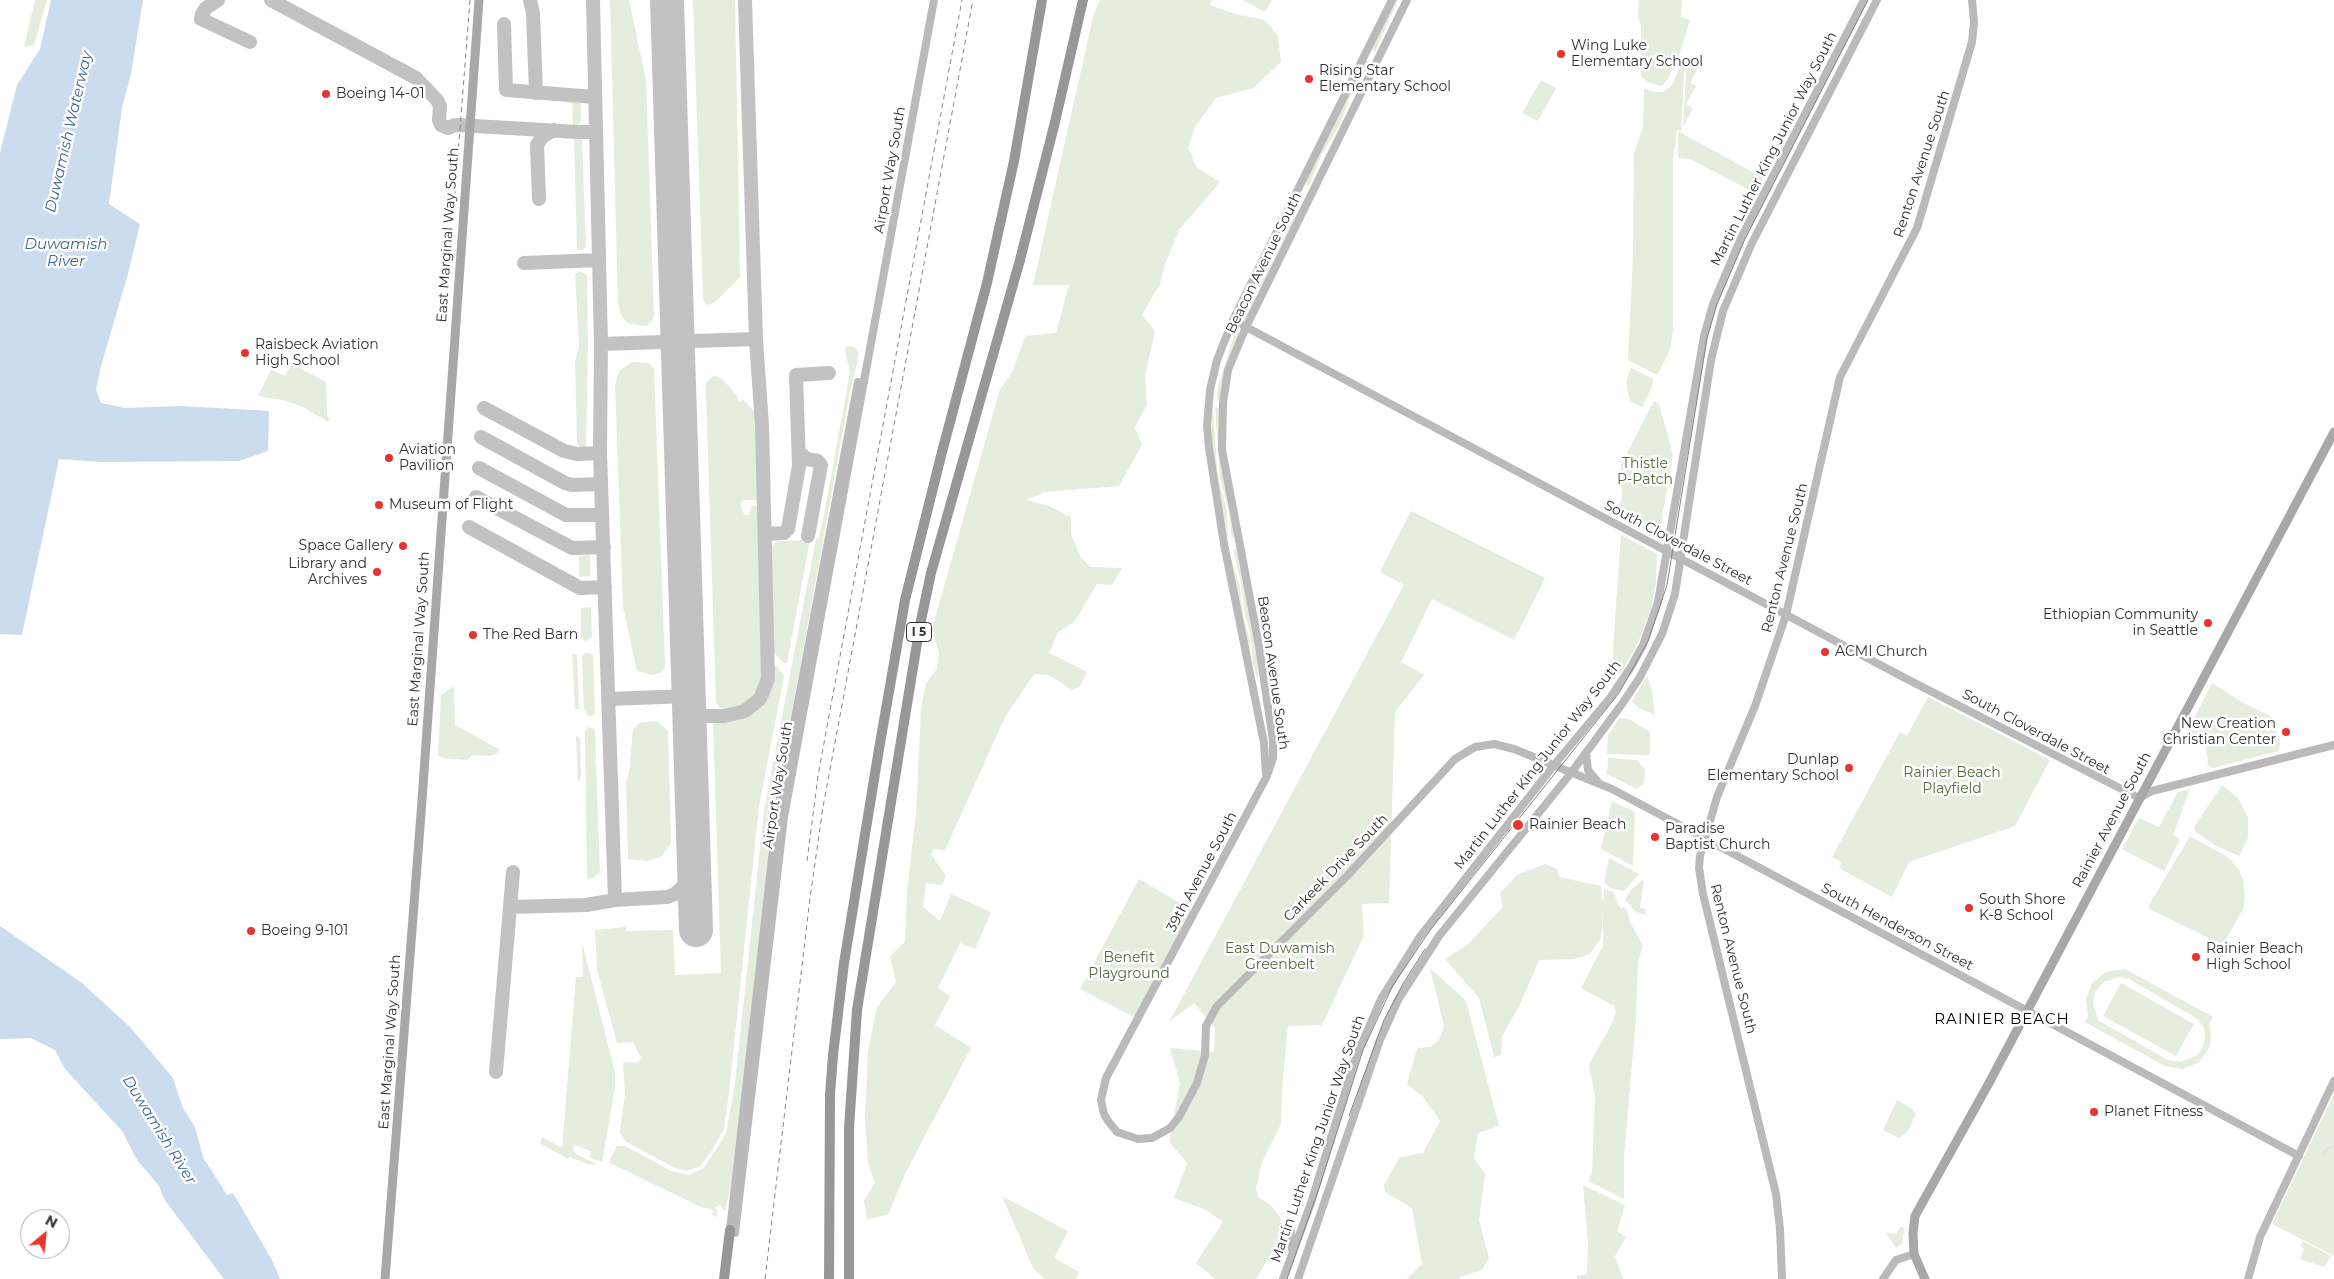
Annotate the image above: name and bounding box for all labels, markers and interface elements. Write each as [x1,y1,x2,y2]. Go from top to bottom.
street label: Martin Luther King Junior Way South [1707,29,1841,269]
place label: Wing Luke Elementary School [1571,38,1703,70]
marker: Wing Luke Elementary School [1555,48,1567,60]
water label: Duwamish Waterway [42,50,96,214]
place label: Rising Star Elementary School [1319,63,1451,95]
marker: Rising Star Elementary School [1303,73,1315,85]
place label: Boeing 14-01 [336,86,425,102]
marker: Boeing 14-01 [320,88,332,100]
street label: Renton Avenue South [1890,88,1954,240]
street label: Airport Way South [871,105,909,235]
street label: East Marginal Way South [434,147,462,323]
street label: Beacon Avenue South [1222,190,1306,336]
water label: Duwamish River [24,236,108,271]
place label: Raisbeck Aviation High School [255,337,379,370]
marker: Raisbeck Aviation High School [239,347,251,359]
place label: Aviation Pavilion [399,442,456,474]
marker: Aviation Pavilion [383,452,395,464]
park label: Thistle P-Patch [1617,456,1673,488]
street label: Renton Avenue South [1758,481,1812,635]
place label: Museum of Flight [389,497,513,513]
street label: South Cloverdale Street [1601,497,1755,589]
marker: Museum of Flight [373,499,385,511]
place label: Space Gallery [299,538,393,554]
marker: Space Gallery [397,540,409,552]
street label: East Marginal Way South [405,551,433,727]
place label: Library and Archives [288,556,367,588]
marker: Library and Archives [371,566,383,578]
street label: Beacon Avenue South [1254,595,1292,751]
place label: Ethiopian Community in Seattle [2043,607,2198,640]
marker: Ethiopian Community in Seattle [2202,617,2214,629]
road number: I 5 [906,622,932,642]
place label: The Red Barn [483,627,578,643]
marker: The Red Barn [467,629,479,641]
place label: ACMI Church [1835,644,1928,660]
marker: ACMI Church [1819,646,1831,658]
street label: Martin Luther King Junior Way South [1451,657,1625,873]
street label: South Cloverdale Street [1959,686,2113,778]
place label: New Creation Christian Center [2163,716,2276,749]
street label: Airport Way South [760,720,796,850]
marker: New Creation Christian Center [2280,726,2292,738]
street label: Rainier Avenue South [2069,749,2155,891]
place label: Dunlap Elementary School [1707,752,1839,784]
marker: Dunlap Elementary School [1843,762,1855,774]
park label: Rainier Beach Playfield [1903,765,2001,798]
street label: 39th Avenue South [1163,809,1241,935]
street label: Carkeek Drive South [1280,811,1392,925]
place label: Rainier Beach [1529,817,1626,833]
marker: Rainier Beach [1511,818,1525,832]
place label: Paradise Baptist Church [1665,821,1770,854]
marker: Paradise Baptist Church [1649,831,1661,843]
street label: South Henderson Street [1818,880,1976,974]
street label: Renton Avenue South [1706,882,1760,1036]
place label: South Shore K-8 School [1979,892,2065,924]
marker: South Shore K-8 School [1963,902,1975,914]
place label: Boeing 9-101 [261,923,348,939]
marker: Boeing 9-101 [245,925,257,937]
park label: East Duwamish Greenbelt [1225,941,1335,974]
place label: Rainier Beach High School [2206,941,2303,974]
park label: Benefit Playground [1088,950,1170,982]
marker: Rainier Beach High School [2190,951,2202,963]
street label: East Marginal Way South [376,954,404,1130]
district label: RAINIER BEACH [1933,1011,2071,1029]
street label: Martin Luther King Junior Way South [1268,1013,1368,1265]
water label: Duwamish River [118,1072,200,1188]
place label: Planet Fitness [2104,1104,2203,1120]
marker: Planet Fitness [2088,1106,2100,1118]
north arrow [20,1209,70,1259]
text: N [42,1211,61,1232]

